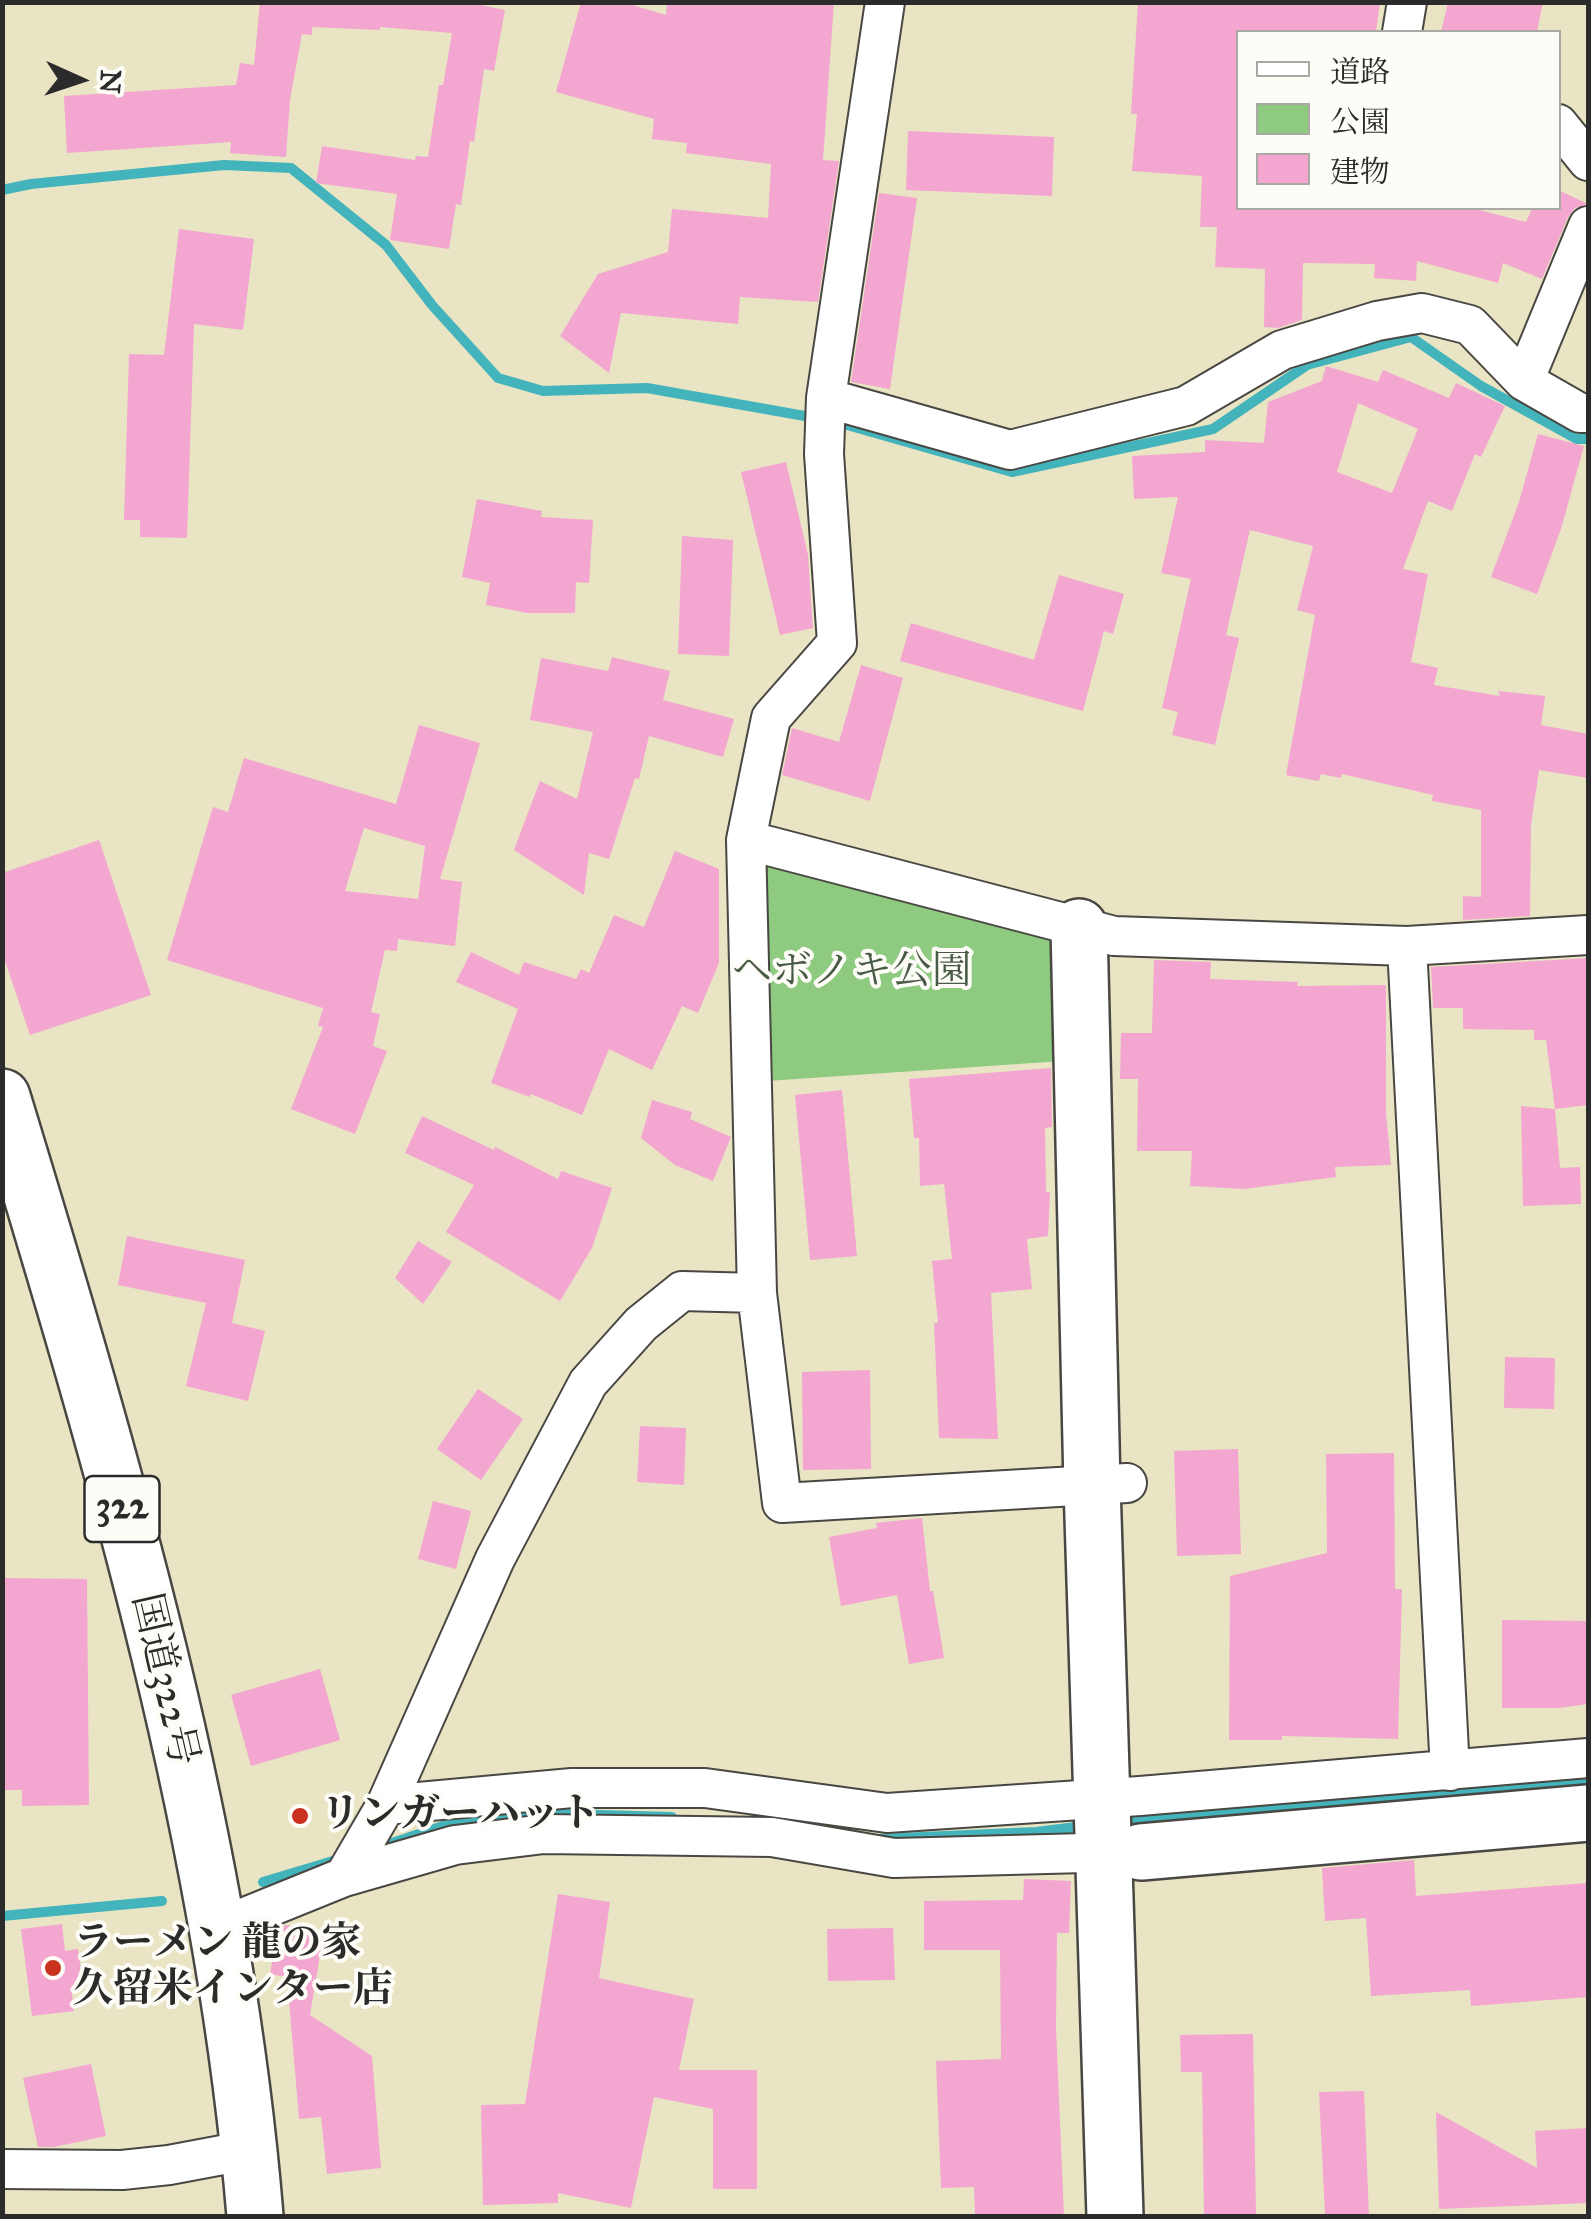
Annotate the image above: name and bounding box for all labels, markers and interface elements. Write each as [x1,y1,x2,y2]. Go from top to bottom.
north arrow [30,30,130,130]
legend [1236,30,1561,210]
text: 道路 [1330,54,1390,90]
text: N [92,69,129,94]
text: 公園 [1330,104,1390,140]
text: 建物 [1330,154,1390,190]
park label: ヘボノキ公園 [732,949,972,997]
road number: 322 [84,1476,160,1542]
street label: 国道322号 [120,1589,206,1771]
place label: リンガーハット [320,1792,600,1840]
marker: リンガーハット [289,1805,311,1827]
place label: ラーメン 龍の家 久留米インター店 [73,1921,393,2015]
marker: ラーメン 龍の家 久留米インター店 [42,1957,64,1979]

